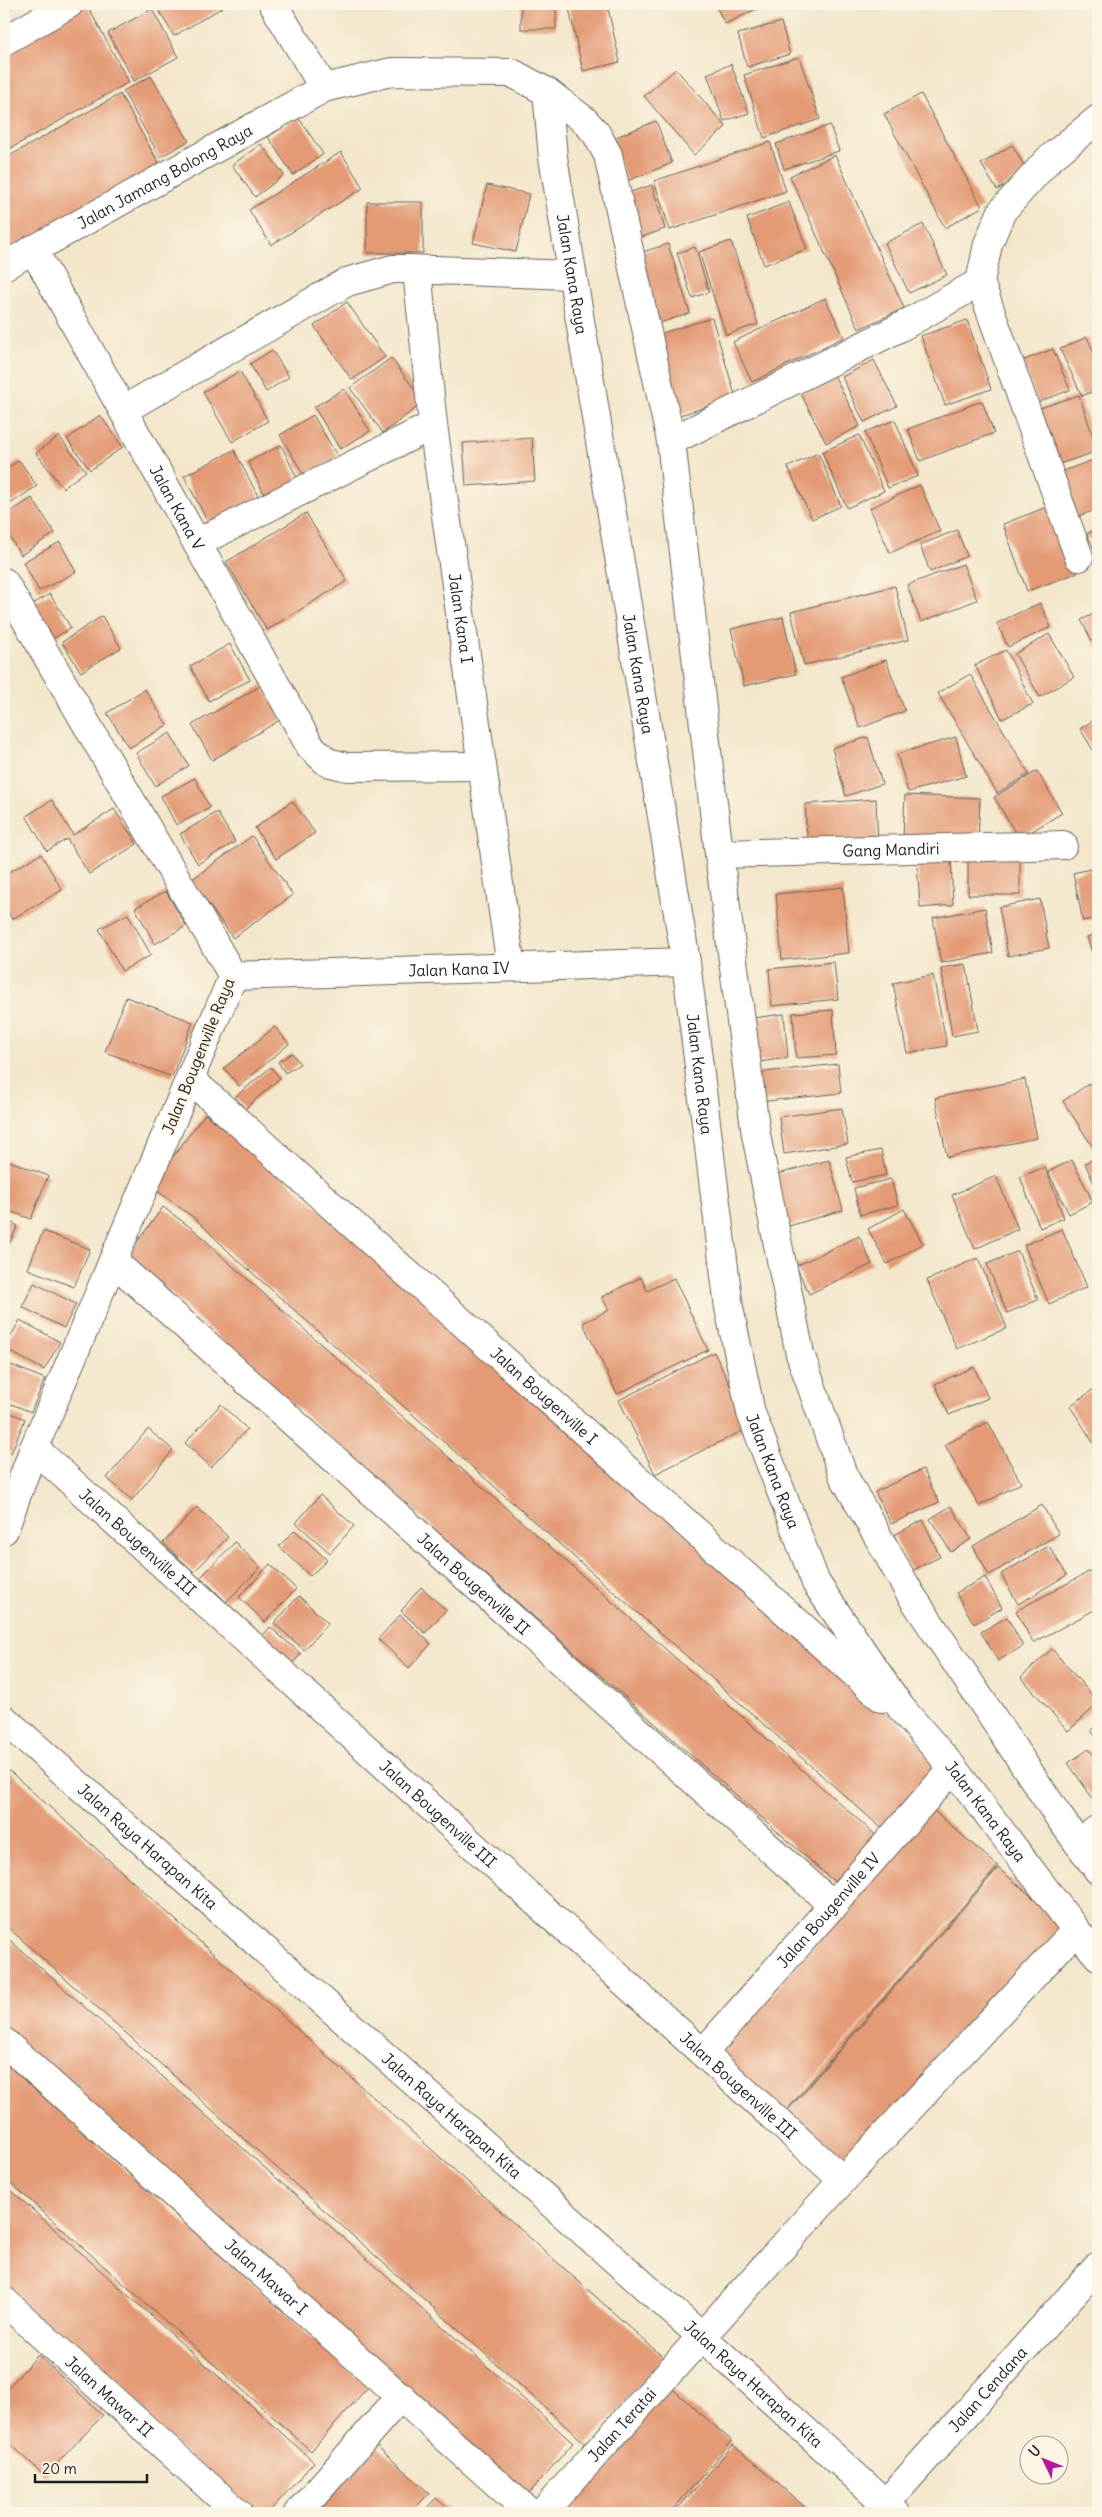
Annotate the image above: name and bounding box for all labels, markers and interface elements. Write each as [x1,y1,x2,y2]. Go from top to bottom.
street label: Jalan Jamang Bolong Raya [74,120,256,233]
street label: Jalan Kana Raya [553,213,592,336]
street label: Jalan Kana V [145,462,209,554]
street label: Jalan Kana I [444,572,477,665]
street label: Jalan Kana Raya [619,612,658,735]
street label: Gang Mandiri [842,838,940,861]
street label: Jalan Kana IV [408,957,510,981]
street label: Jalan Bougenville Raya [157,975,239,1137]
street label: Jalan Kana Raya [682,1012,717,1136]
street label: Jalan Bougenville I [486,1343,602,1449]
street label: Jalan Kana Raya [742,1410,804,1531]
street label: Jalan Bougenville III [75,1484,200,1600]
street label: Jalan Bougenville II [414,1528,534,1639]
street label: Jalan Bougenville III [376,1756,501,1872]
street label: Jalan Kana Raya [941,1757,1031,1866]
street label: Jalan Raya Harapan Kita [74,1779,222,1913]
street label: Jalan Bougenville IV [772,1848,884,1972]
street label: Jalan Bougenville III [676,2027,801,2143]
street label: Jalan Raya Harapan Kita [378,2048,526,2182]
street label: Jalan Mawar I [221,2235,312,2319]
street label: Jalan Raya Harapan Kita [680,2316,827,2452]
street label: Jalan Cendana [944,2342,1031,2436]
street label: Jalan Mawar II [61,2352,157,2441]
street label: Jalan Teratai [583,2384,660,2466]
north arrow [1020,2434,1070,2484]
text: U [1025,2441,1044,2461]
scale bar [35,2452,148,2484]
text: 20 m [42,2459,77,2478]

